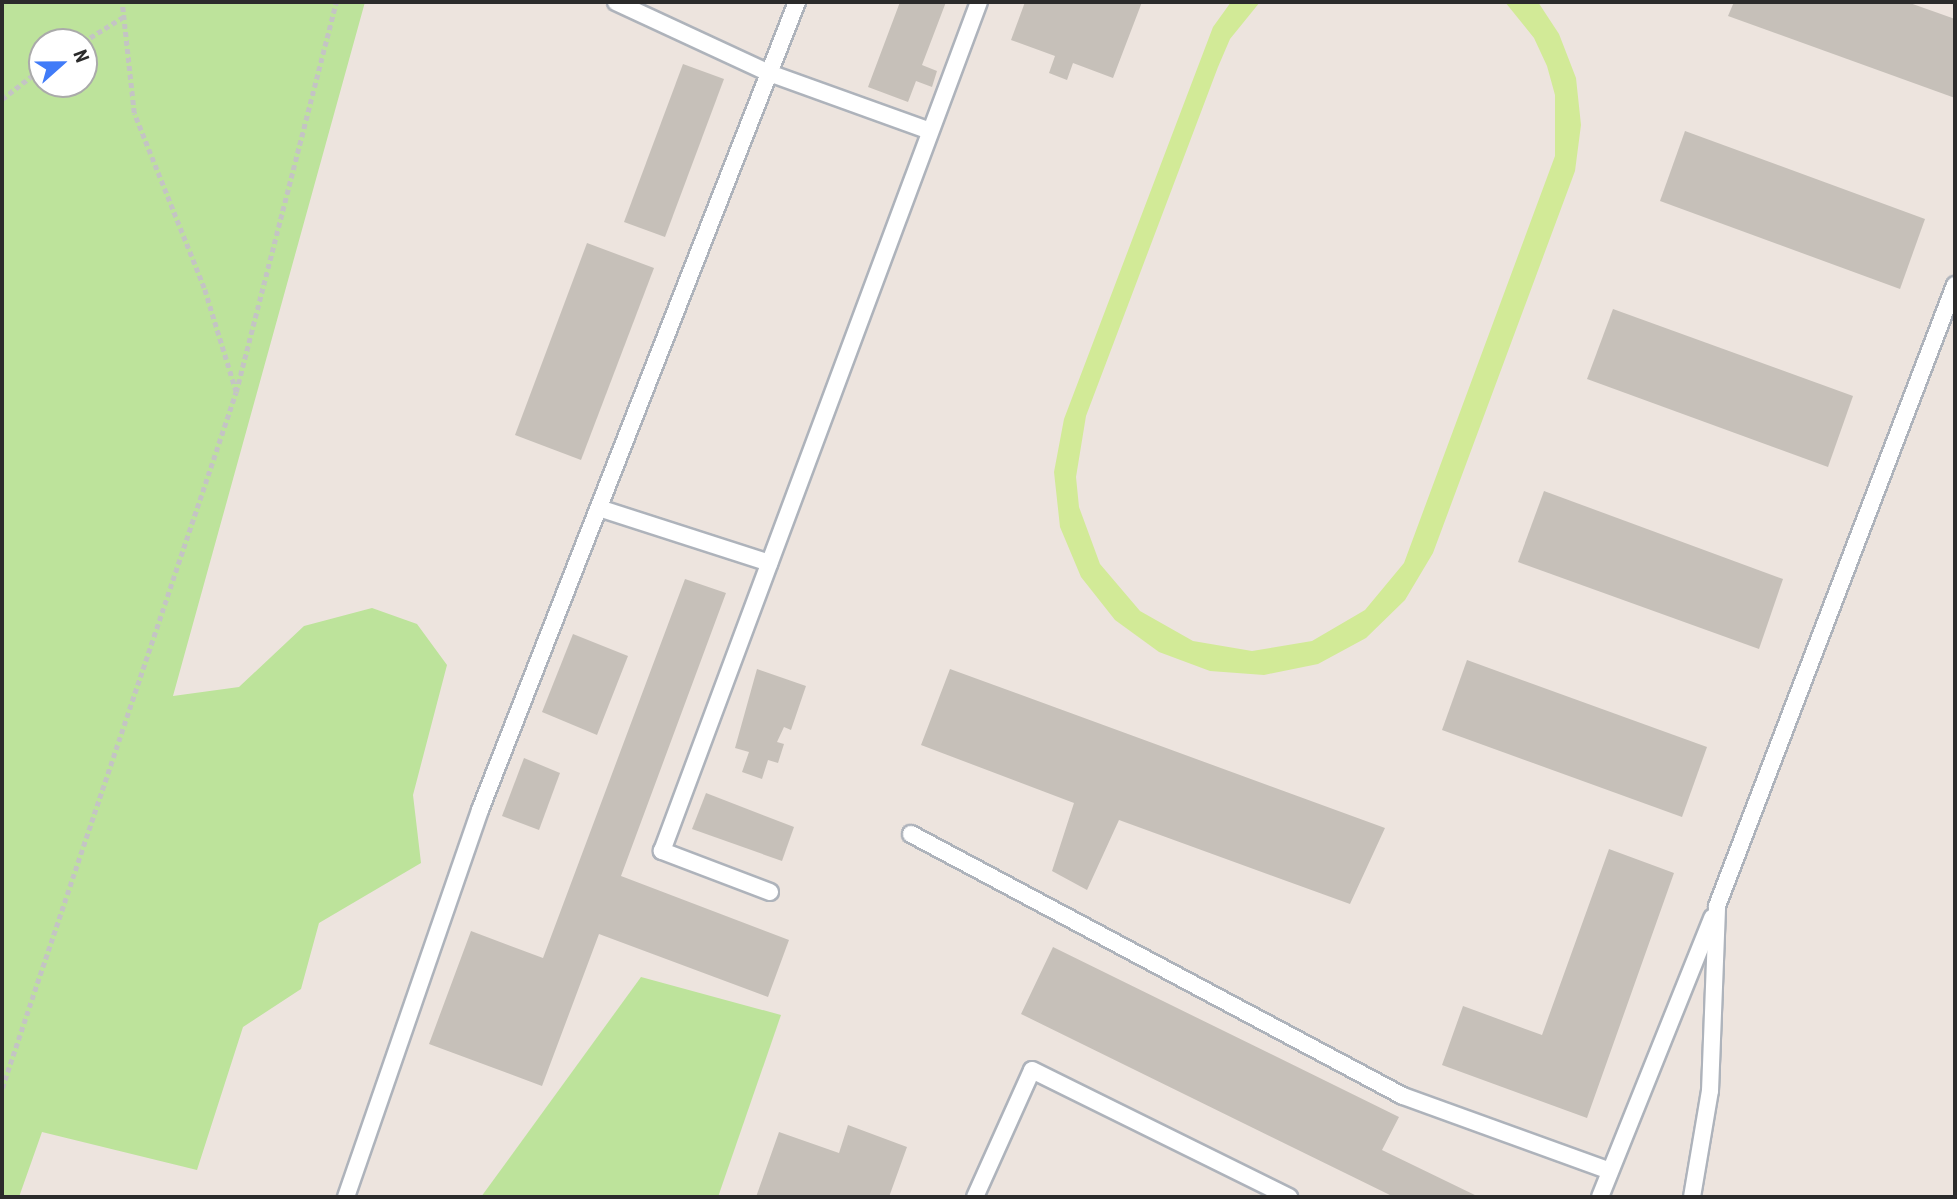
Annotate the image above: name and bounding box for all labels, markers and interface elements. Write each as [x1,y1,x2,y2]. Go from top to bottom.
north arrow [28,28,98,98]
text: N [68,46,94,66]

